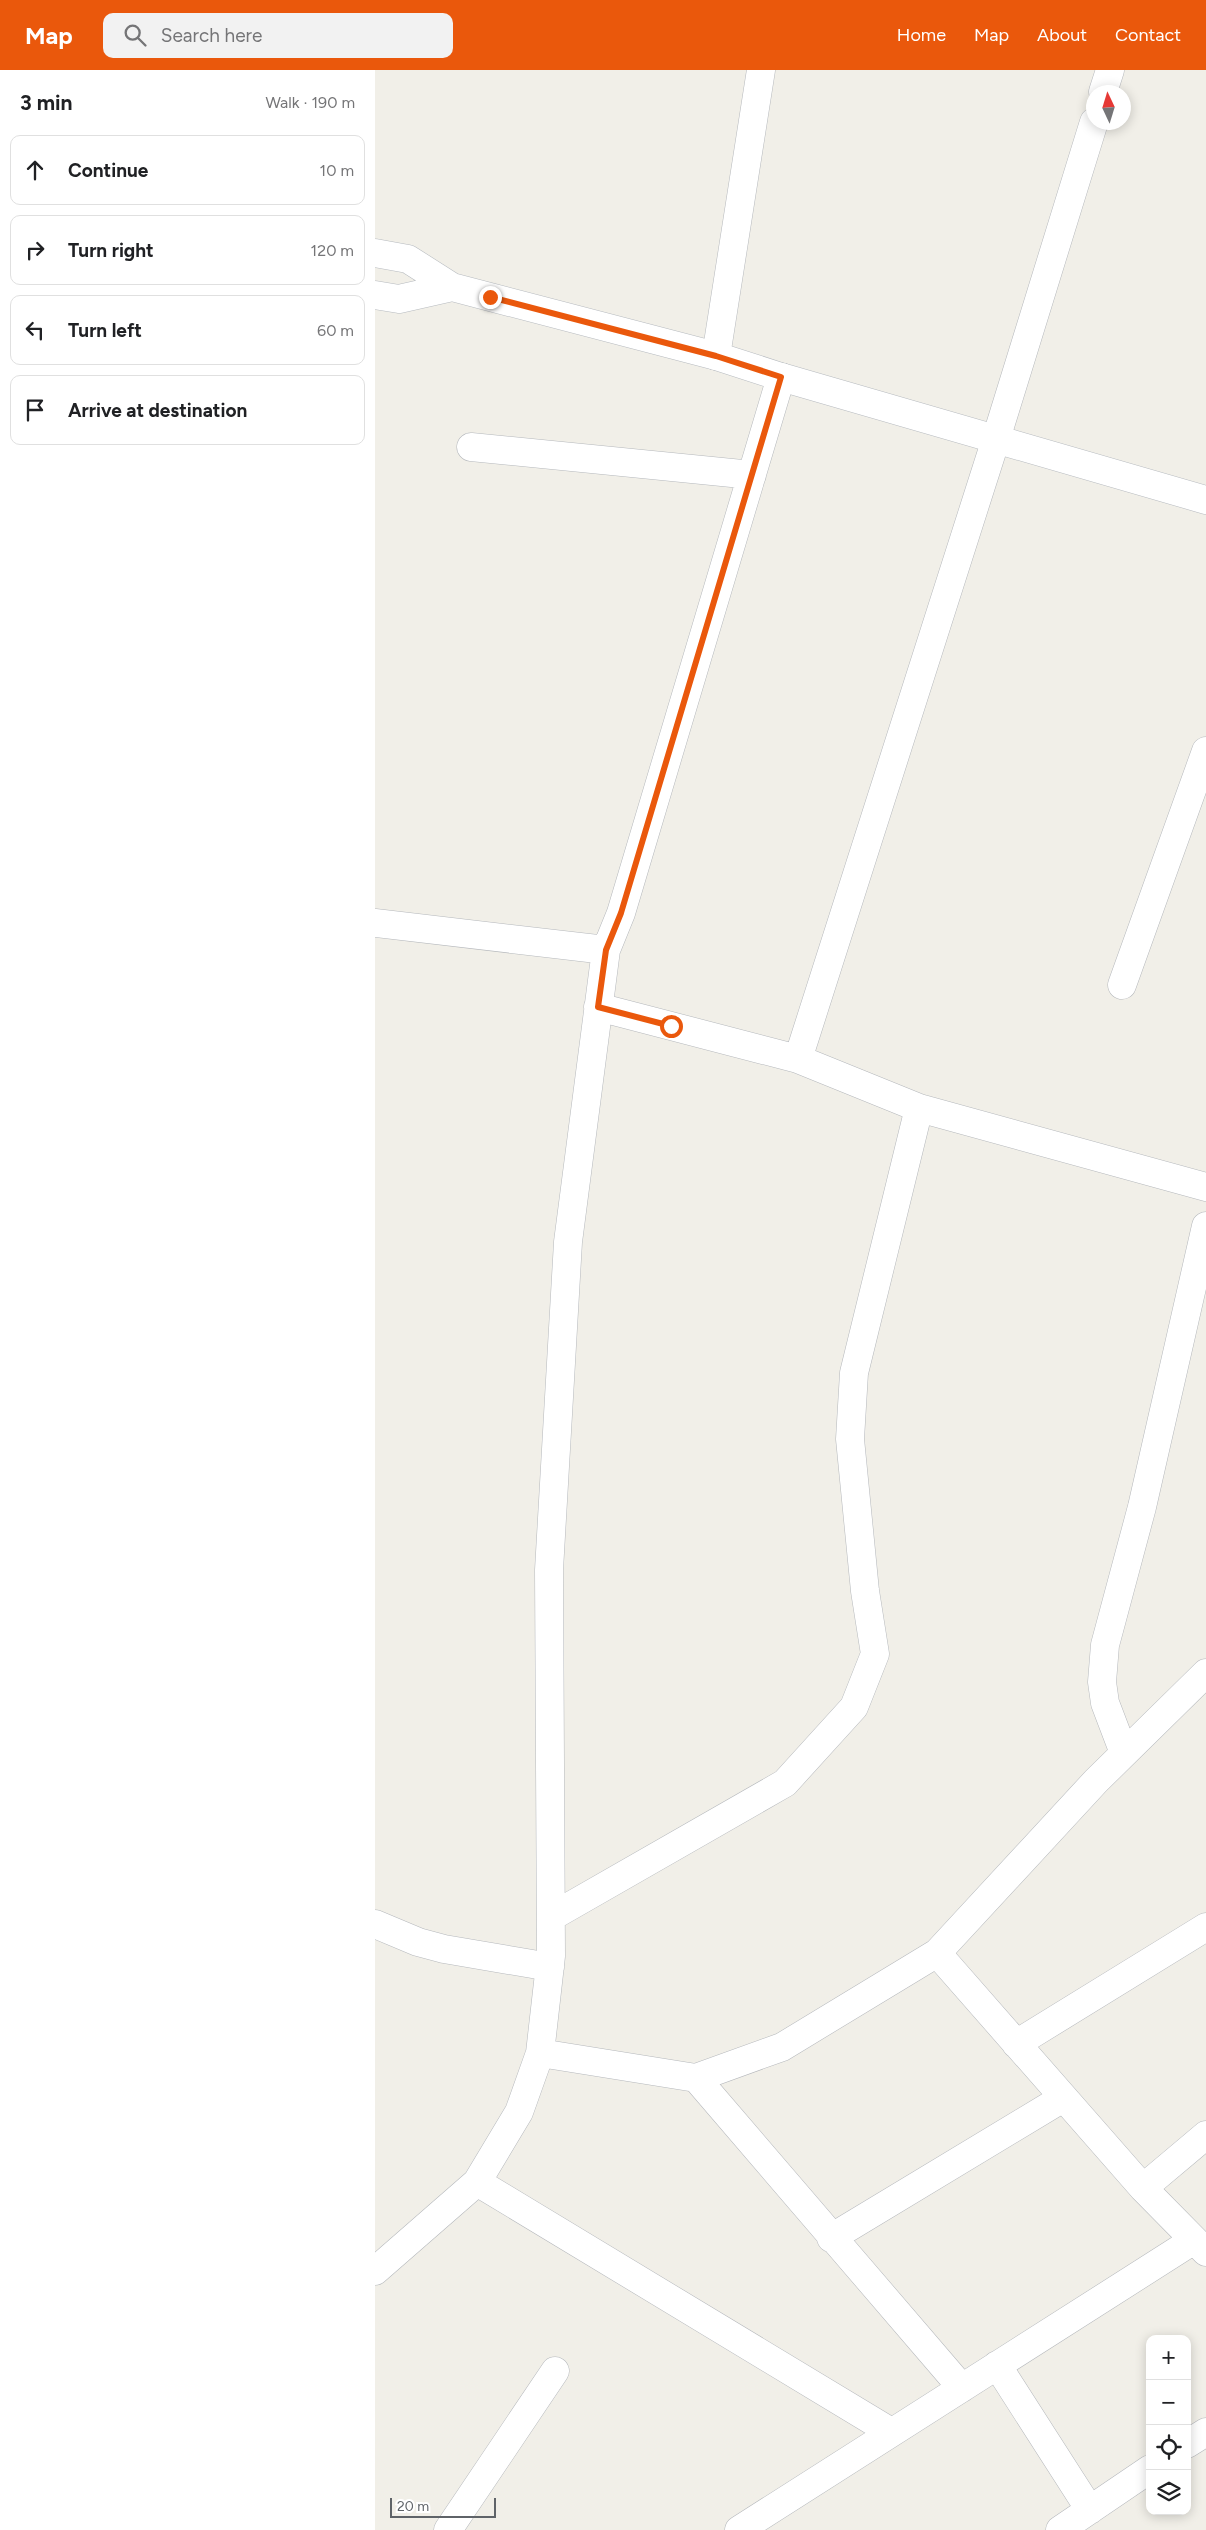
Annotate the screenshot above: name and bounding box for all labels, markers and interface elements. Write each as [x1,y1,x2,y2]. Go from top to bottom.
search box [103,13,453,58]
text: Map [25,21,73,50]
icon: search [121,21,149,49]
text: Search here [161,24,262,47]
text: Home [897,24,946,46]
text: Map [974,24,1009,46]
text: About [1037,24,1087,46]
text: Contact [1115,24,1181,46]
north arrow [1086,85,1131,130]
text: 3 min [20,90,72,115]
text: Walk · 190 m [265,93,355,112]
icon: ahead [21,156,49,184]
text: Continue [68,159,148,182]
text: 10 m [320,161,354,180]
icon: right [21,236,49,264]
text: Turn right [68,239,154,262]
text: 120 m [311,241,354,260]
route end [479,286,502,309]
icon: left [21,316,49,344]
text: Turn left [68,319,142,342]
text: 60 m [317,321,354,340]
icon: arrive [21,396,49,424]
text: Arrive at destination [68,399,247,422]
route start [660,1015,683,1038]
map controls [1146,2335,1191,2515]
button: + [1146,2335,1191,2380]
button: − [1146,2380,1191,2425]
button: locate [1146,2425,1191,2470]
button: layers [1146,2470,1191,2515]
scale bar [390,2495,496,2518]
text: 20 m [397,2498,429,2515]

